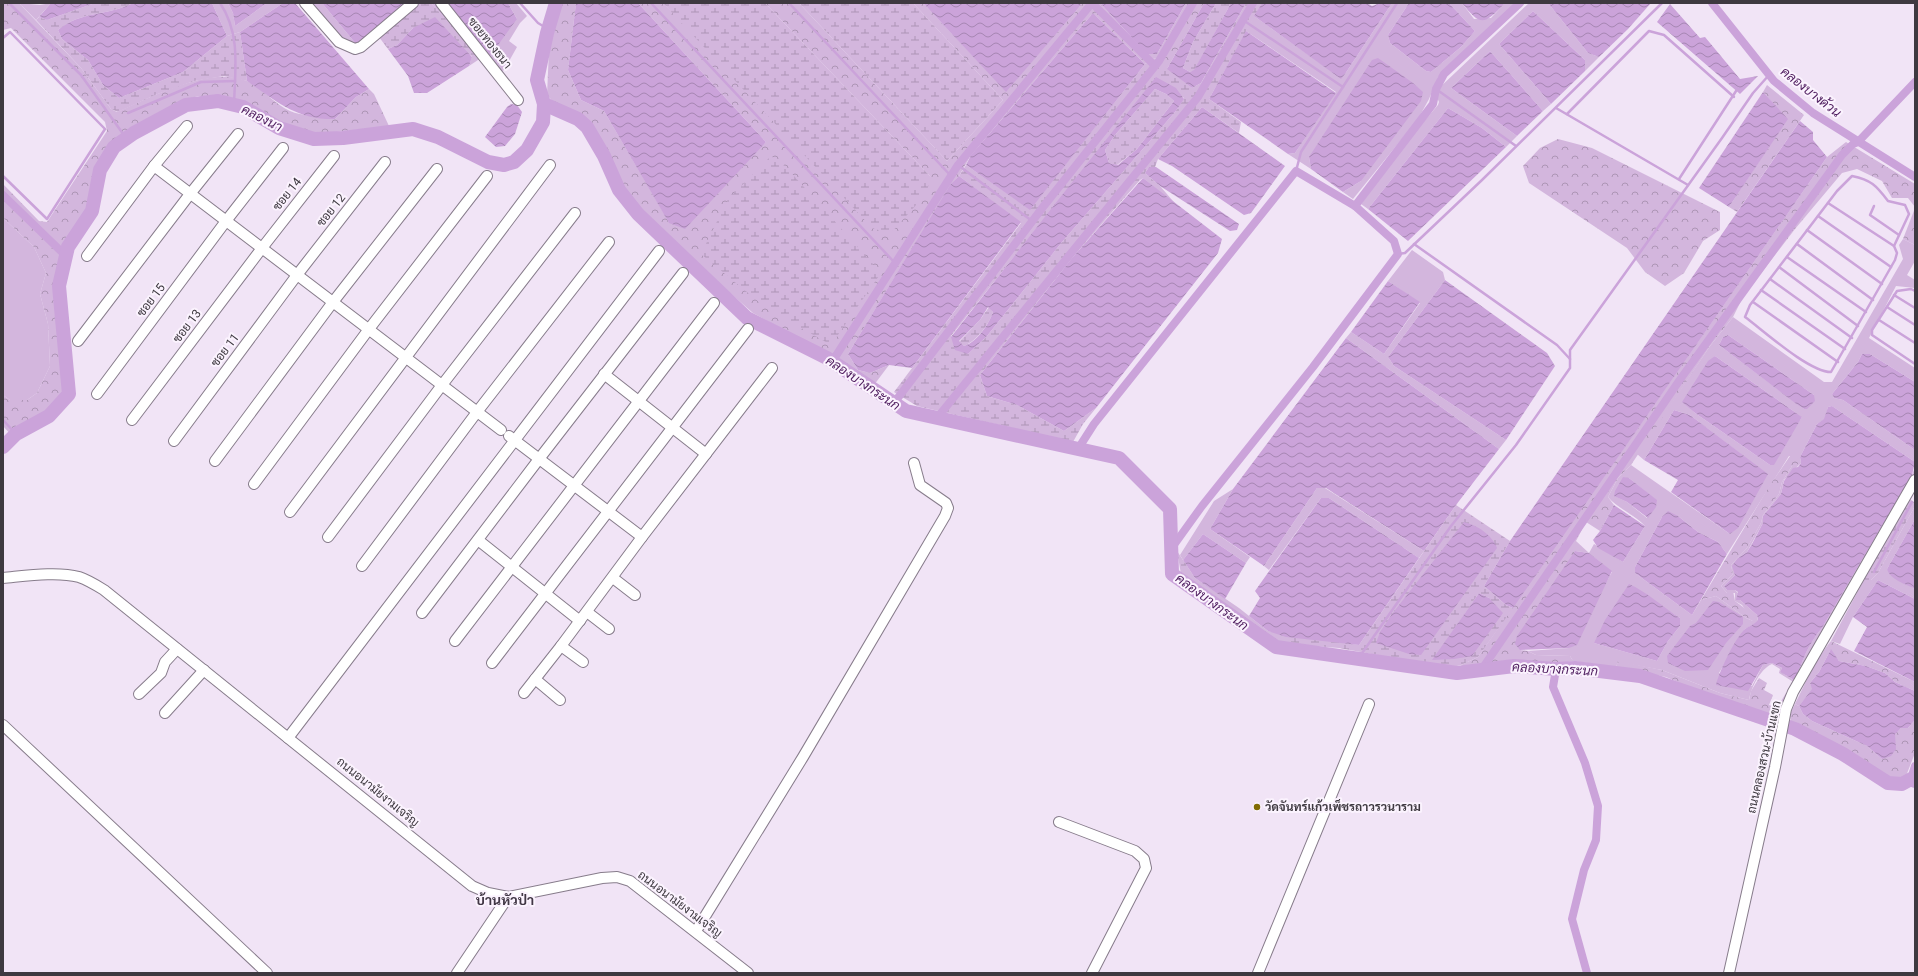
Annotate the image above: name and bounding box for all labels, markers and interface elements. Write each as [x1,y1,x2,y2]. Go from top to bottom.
street label: ซอยทองธนา [465,15,515,71]
water label: คลองบางด้วน [1778,63,1845,121]
water label: คลองนา [239,101,285,135]
street label: ซอย 14 [270,175,304,213]
street label: ซอย 12 [314,191,348,229]
street label: ซอย 15 [134,281,168,319]
street label: ซอย 13 [170,307,204,345]
street label: ซอย 11 [208,331,242,369]
water label: คลองบางกระนก [823,353,903,413]
water label: คลองบางกระนก [1173,571,1251,633]
water label: คลองบางกระนก [1512,659,1598,679]
street label: ถนนคลองสวน-บ้านแขก [1744,699,1784,815]
street label: ถนนอนามัยงามเจริญ [334,755,422,829]
place label: วัดจันทร์แก้วเพ็ชรถาวรวนาราม [1265,799,1421,814]
marker: วัดจันทร์แก้วเพ็ชรถาวรวนาราม [1252,802,1262,812]
street label: ถนนอนามัยงามเจริญ [635,868,725,940]
district label: บ้านหัวป่า [476,892,534,908]

